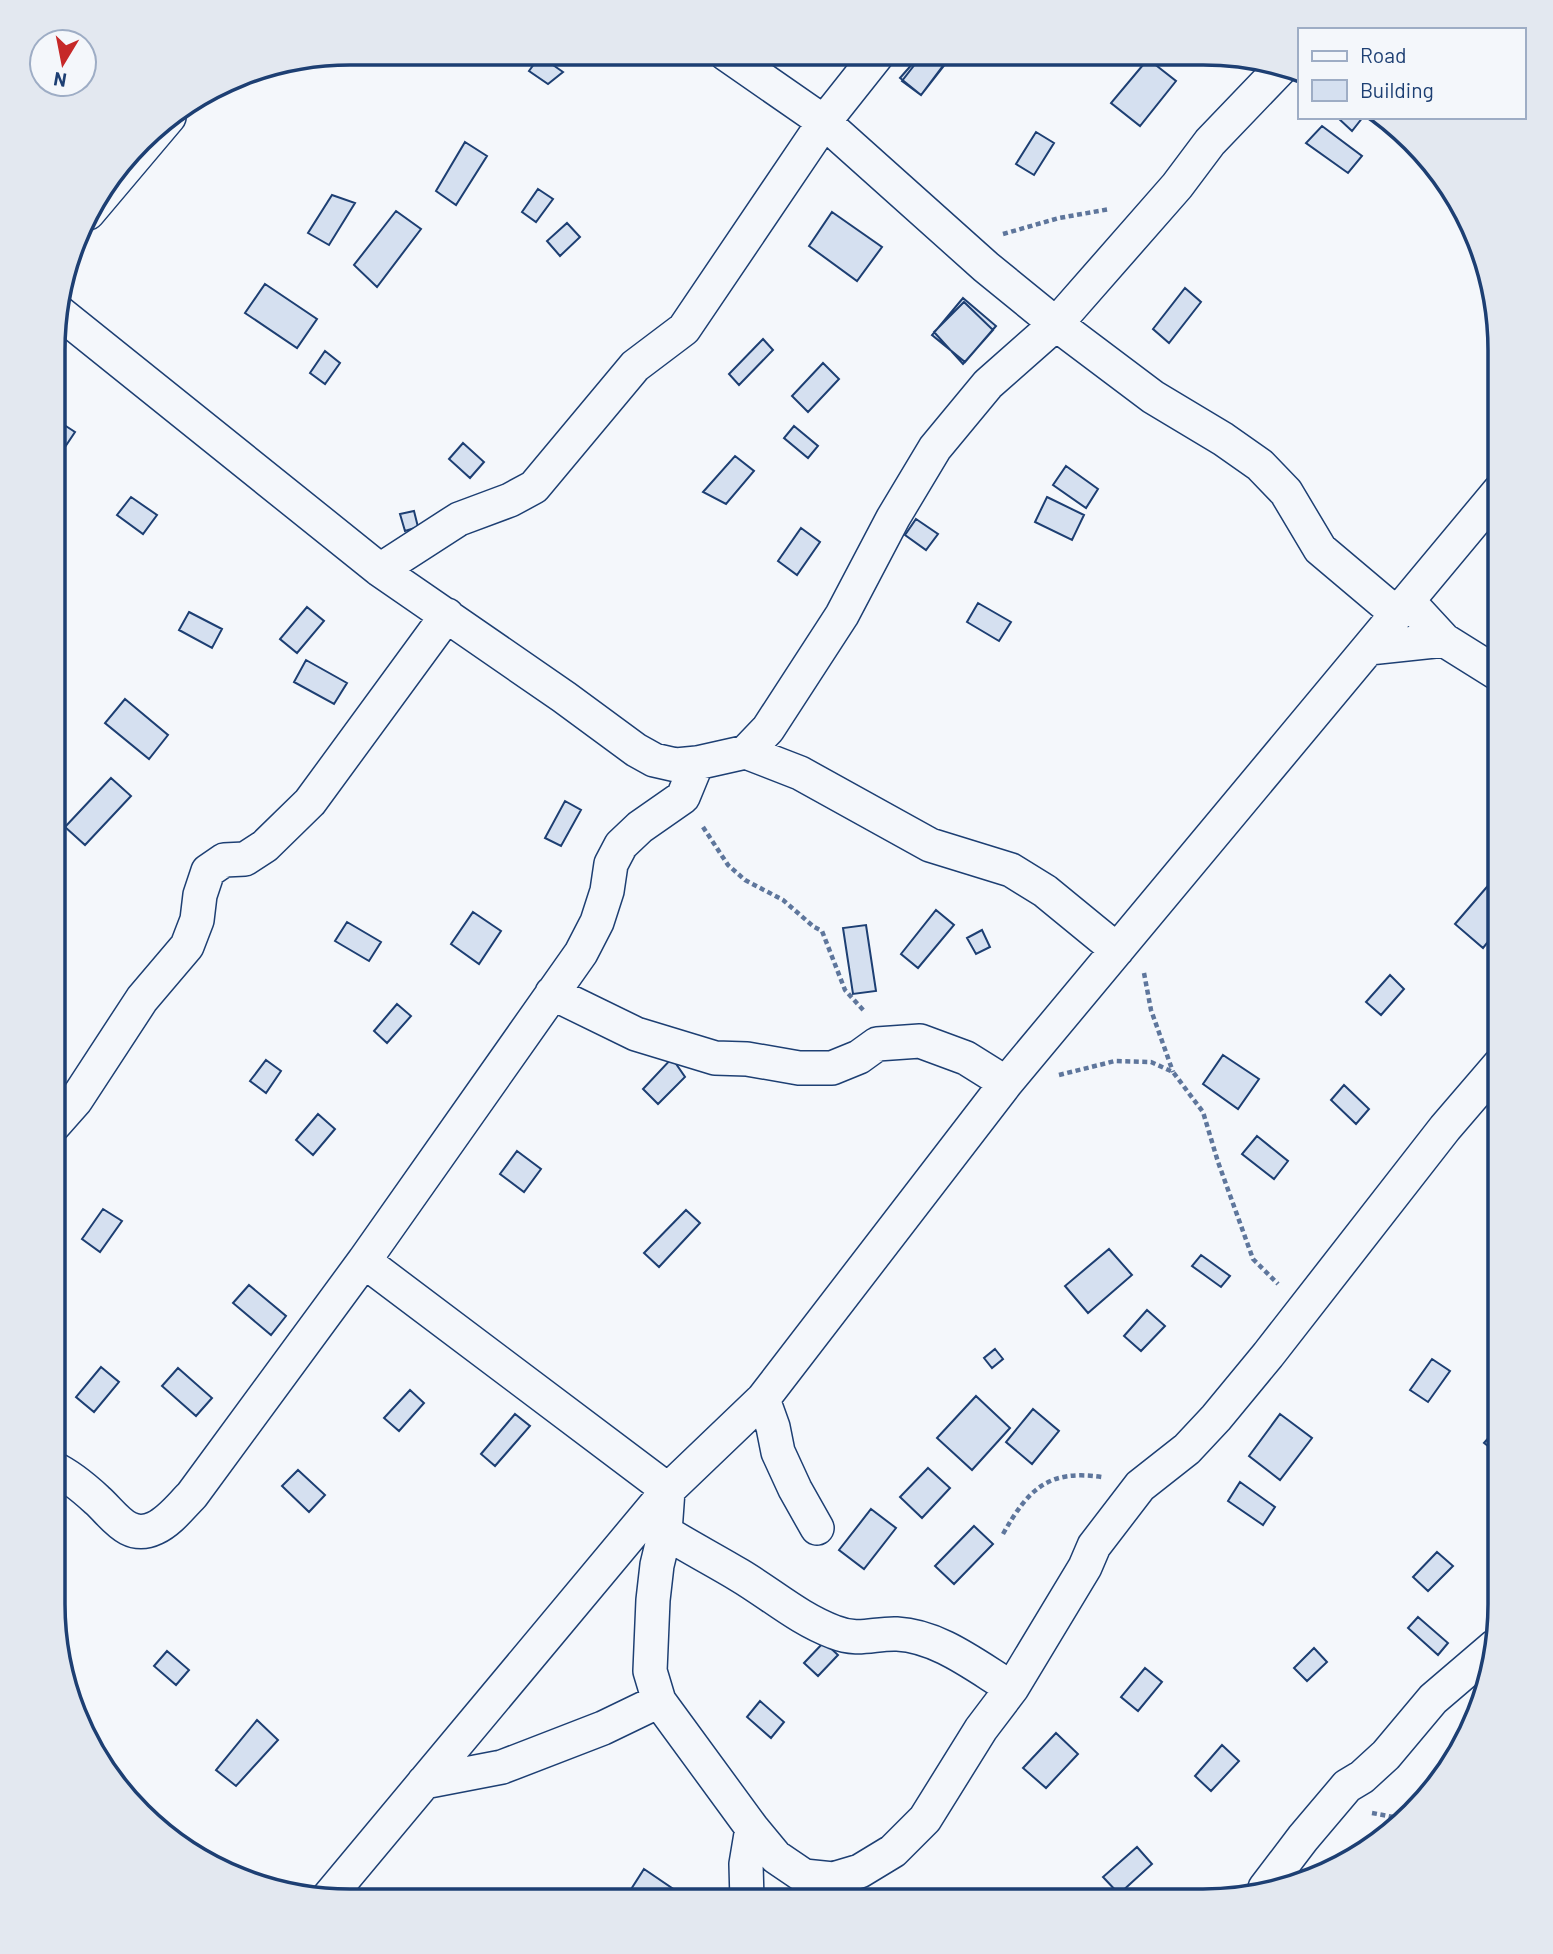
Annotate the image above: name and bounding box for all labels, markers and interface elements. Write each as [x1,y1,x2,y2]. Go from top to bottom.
north arrow [28,28,98,98]
legend [1298,28,1525,119]
text: Road [1360,42,1406,67]
text: N [52,68,68,93]
text: Building [1360,77,1434,102]

